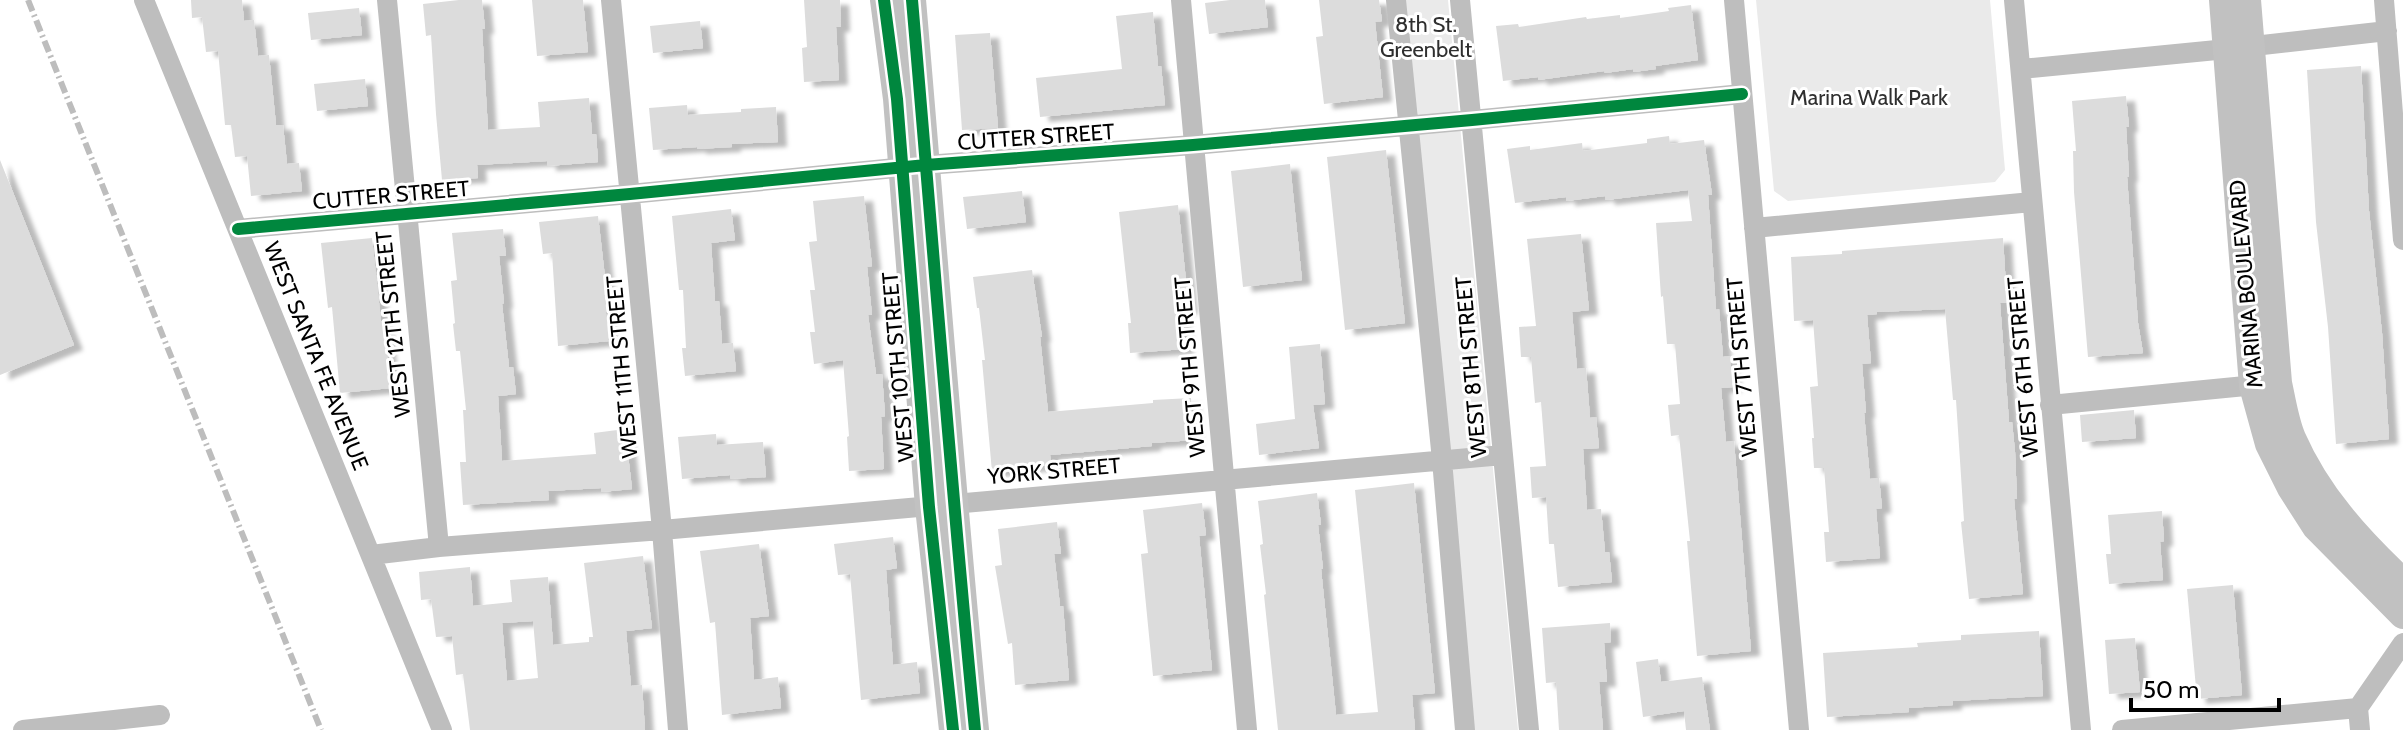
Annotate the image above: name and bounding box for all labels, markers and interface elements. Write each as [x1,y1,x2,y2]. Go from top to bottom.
park label: 8th St. Greenbelt [1380,11,1473,63]
park label: Marina Walk Park [1790,84,1948,111]
street label: CUTTER STREET [957,118,1116,156]
street label: CUTTER STREET [311,175,471,215]
street label: MARINA BOULEVARD [2223,179,2269,389]
street label: WEST 12TH STREET [370,229,416,419]
street label: WEST SANTA FE AVENUE [258,238,374,474]
street label: WEST 10TH STREET [876,271,920,463]
street label: WEST 11TH STREET [601,274,643,459]
street label: WEST 9TH STREET [1169,275,1211,458]
street label: WEST 8TH STREET [1450,275,1492,459]
street label: WEST 7TH STREET [1721,276,1763,458]
street label: WEST 6TH STREET [2002,276,2044,458]
street label: YORK STREET [985,452,1122,490]
scale bar [2131,662,2279,712]
text: 50 m [2143,675,2199,704]

